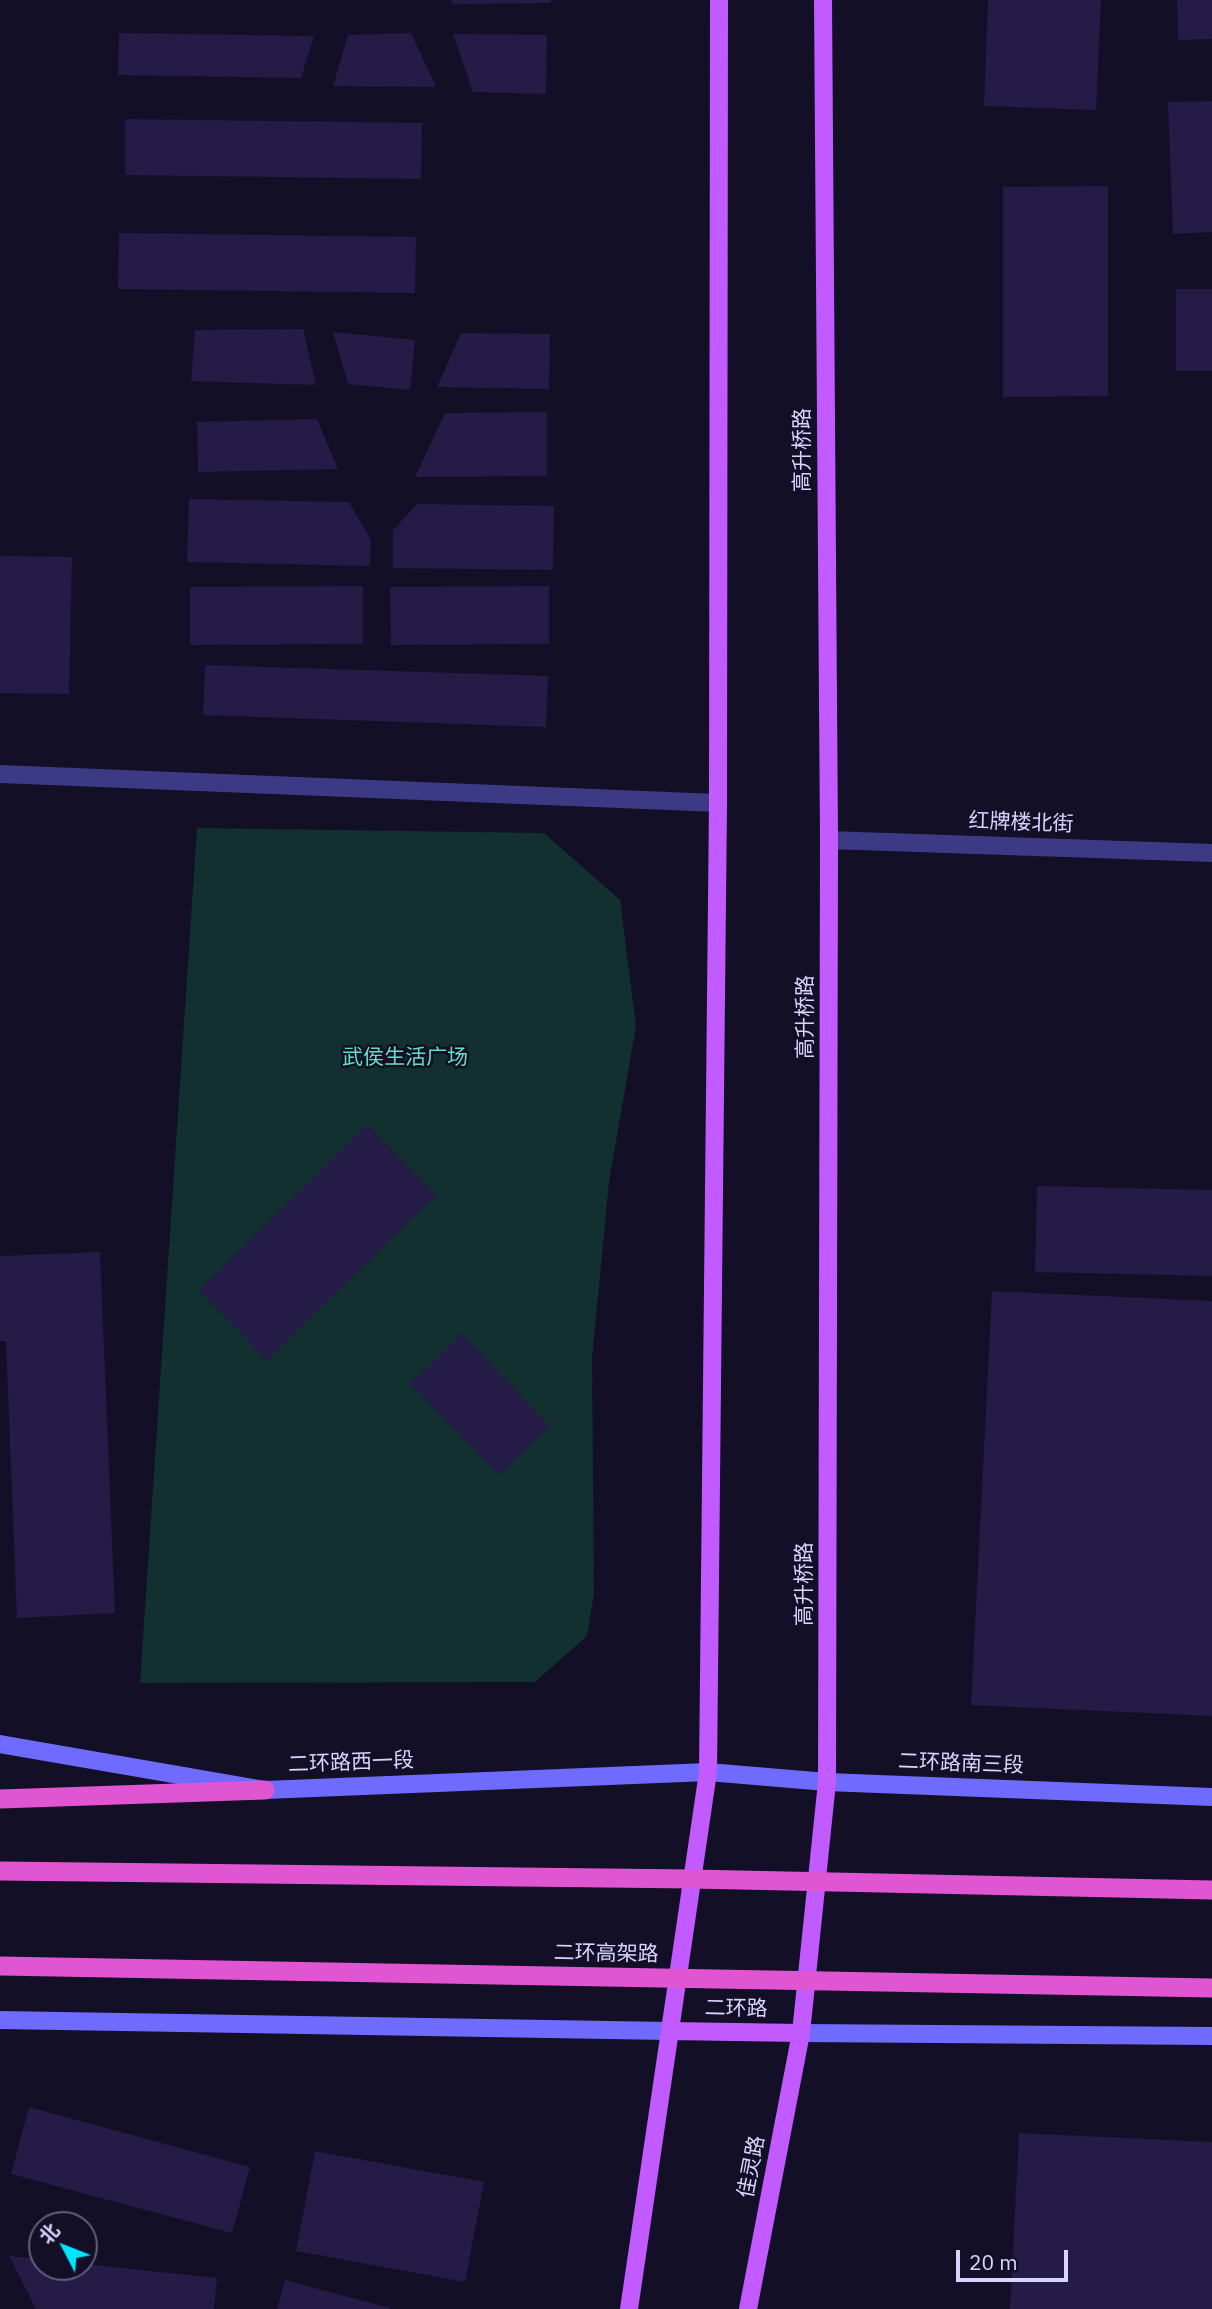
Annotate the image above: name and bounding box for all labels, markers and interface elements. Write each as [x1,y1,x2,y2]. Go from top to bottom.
street label: 高升桥路 [790,408,816,492]
street label: 红牌楼北街 [968,809,1074,837]
street label: 高升桥路 [793,975,819,1059]
park label: 武侯生活广场 [342,1045,468,1071]
street label: 高升桥路 [792,1542,818,1626]
street label: 二环路西一段 [288,1748,414,1778]
street label: 二环路南三段 [898,1749,1024,1779]
street label: 二环高架路 [553,1940,659,1968]
street label: 二环路 [704,1996,768,2022]
street label: 佳灵路 [734,2134,770,2200]
north arrow [28,2211,98,2281]
text: 北 [34,2218,64,2248]
scale bar [960,2236,1072,2280]
text: 20 m [969,2248,1018,2276]

